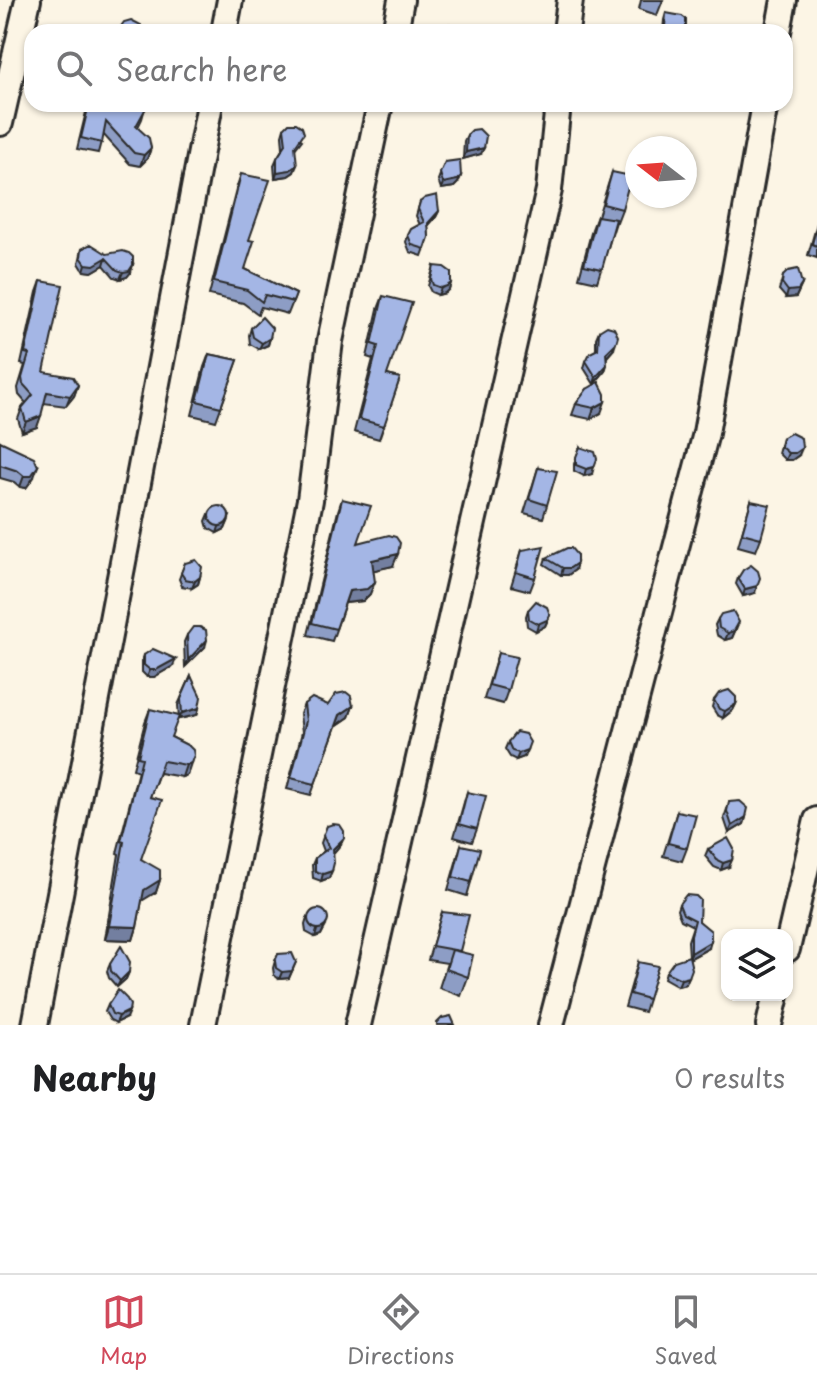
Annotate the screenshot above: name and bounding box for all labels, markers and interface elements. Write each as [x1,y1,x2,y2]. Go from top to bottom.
search box [24,24,793,112]
icon: search [52,46,96,90]
text: Search here [116,46,288,91]
north arrow [625,136,697,208]
map controls [721,929,793,1001]
button: layers [721,929,793,1001]
text: Nearby [32,1051,157,1103]
text: 0 results [674,1058,785,1097]
tab: Map [100,1290,147,1371]
tab: Directions [347,1290,454,1371]
tab: Saved [654,1290,717,1371]

